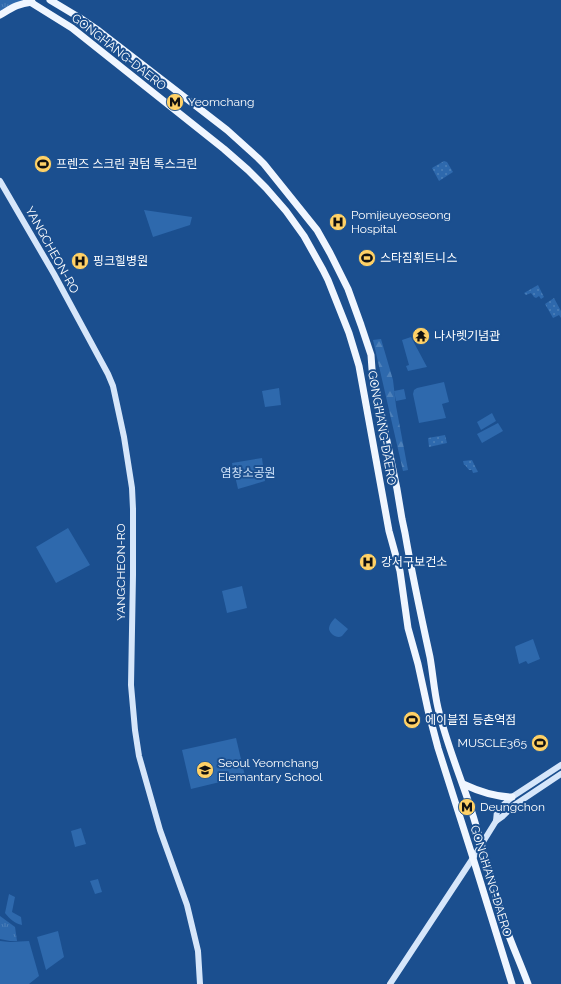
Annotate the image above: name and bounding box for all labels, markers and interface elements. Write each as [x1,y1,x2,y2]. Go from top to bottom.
street label: GONGHANG-DAERO [69,11,169,93]
metro station icon: Yeomchang [165,92,185,112]
place label: Yeomchang [188,95,254,109]
sports icon: 프렌즈 스크린 퀀텀 톡스크린 [33,154,53,174]
place label: 프렌즈 스크린 퀀텀 톡스크린 [56,157,198,171]
street label: YANGCHEON-RO [22,204,82,296]
place label: Pomijeuyeoseong Hospital [351,208,451,236]
hospital icon: Pomijeuyeoseong Hospital [328,212,348,232]
sports icon: 스타짐휘트니스 [357,248,377,268]
hospital icon: 핑크힐병원 [70,251,90,271]
place label: 스타짐휘트니스 [380,251,457,265]
place label: 핑크힐병원 [93,254,148,268]
temple icon: 나사렛기념관 [411,326,431,346]
place label: 나사렛기념관 [434,329,500,343]
street label: GONGHANG-DAERO [365,370,399,486]
park label: 염창소공원 [220,466,276,480]
street label: YANGCHEON-RO [114,523,128,621]
hospital icon: 강서구보건소 [358,552,378,572]
place label: 강서구보건소 [381,555,447,569]
sports icon: 에이블짐 등촌역점 [402,710,422,730]
place label: 에이블짐 등촌역점 [425,713,516,727]
sports icon: MUSCLE365 [530,733,550,753]
place label: MUSCLE365 [457,736,527,750]
place label: Seoul Yeomchang Elemantary School [218,756,323,784]
school or university icon: Seoul Yeomchang Elemantary School [195,760,215,780]
metro station icon: Deungchon [457,797,477,817]
place label: Deungchon [480,800,545,814]
street label: GONGHANG-DAERO [467,824,515,938]

